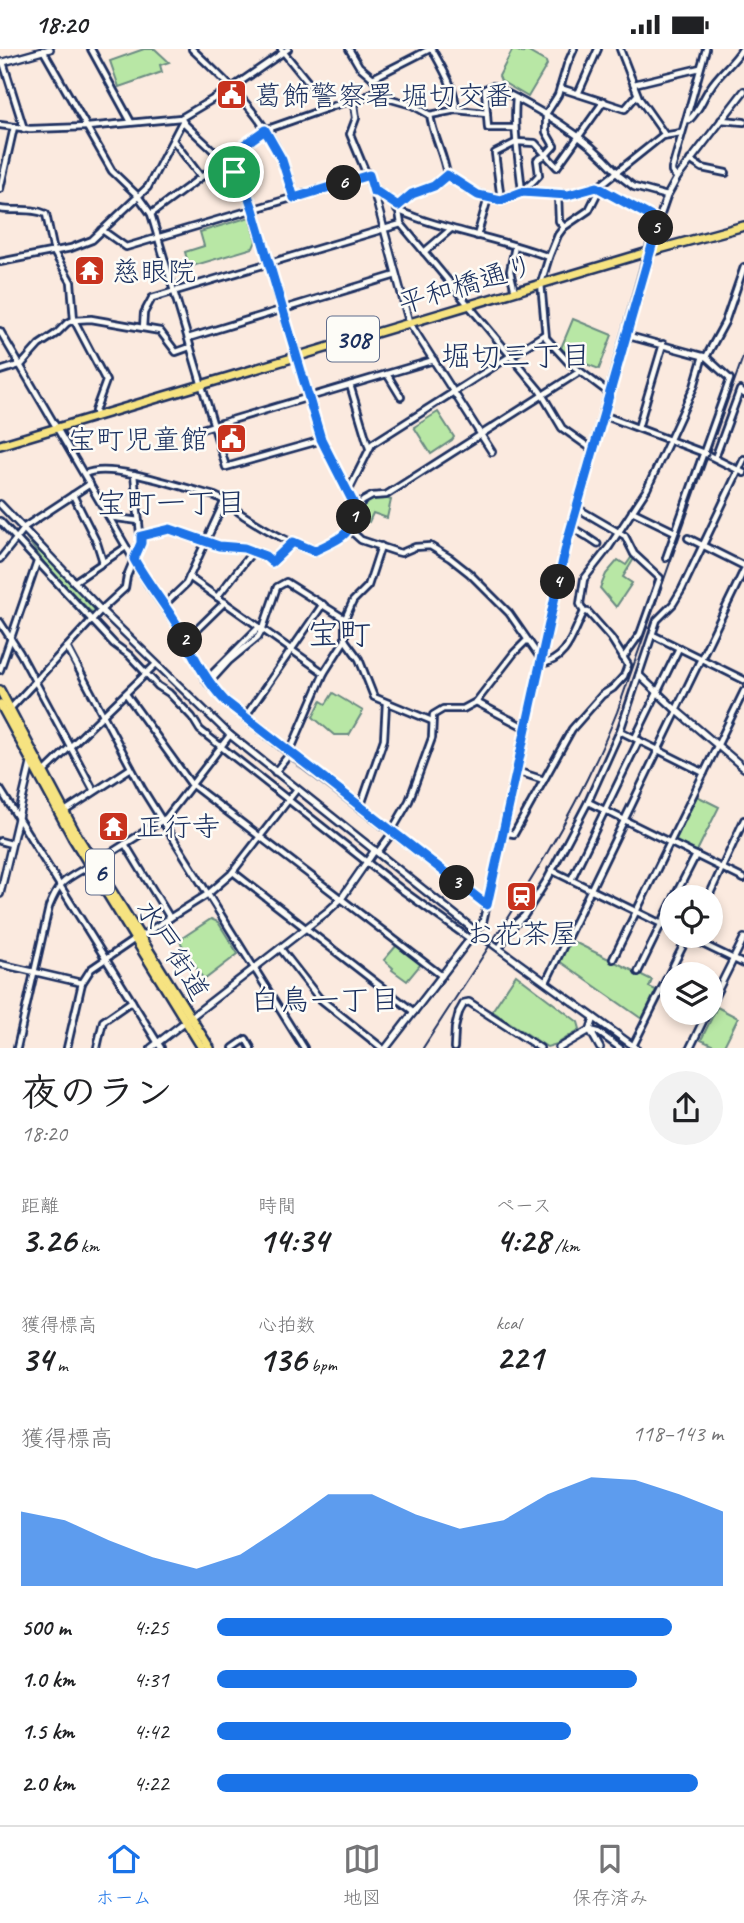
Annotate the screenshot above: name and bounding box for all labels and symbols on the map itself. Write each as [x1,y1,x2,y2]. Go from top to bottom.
public building icon: 葛飾警察署 堀切交番 [214,78,248,112]
place label: 葛飾警察署 堀切交番 [254,78,513,113]
pin [204,142,264,202]
pin: 6 [326,165,362,201]
pin: 5 [638,211,674,245]
street label: 平和橋通り [394,247,538,321]
temple icon: 慈眼院 [72,254,106,288]
place label: 慈眼院 [112,254,196,289]
road number: 308 [327,317,379,361]
district label: 堀切三丁目 [441,337,591,375]
place label: 宝町児童館 [68,422,208,457]
public building icon: 宝町児童館 [214,422,248,456]
district label: 宝町一丁目 [96,484,246,522]
pin: 1 [336,499,372,535]
pin: 4 [540,565,576,599]
district label: 宝町 [307,613,371,654]
pin: 2 [168,623,202,657]
temple icon: 正行寺 [96,809,130,843]
place label: 正行寺 [136,809,220,844]
road number: 6 [86,849,114,895]
pin: 3 [440,865,475,901]
station icon: お花茶屋 [505,879,539,913]
street label: 水戸街道 [128,893,218,1007]
place label: お花茶屋 [466,916,578,951]
district label: 白鳥一丁目 [250,981,400,1019]

